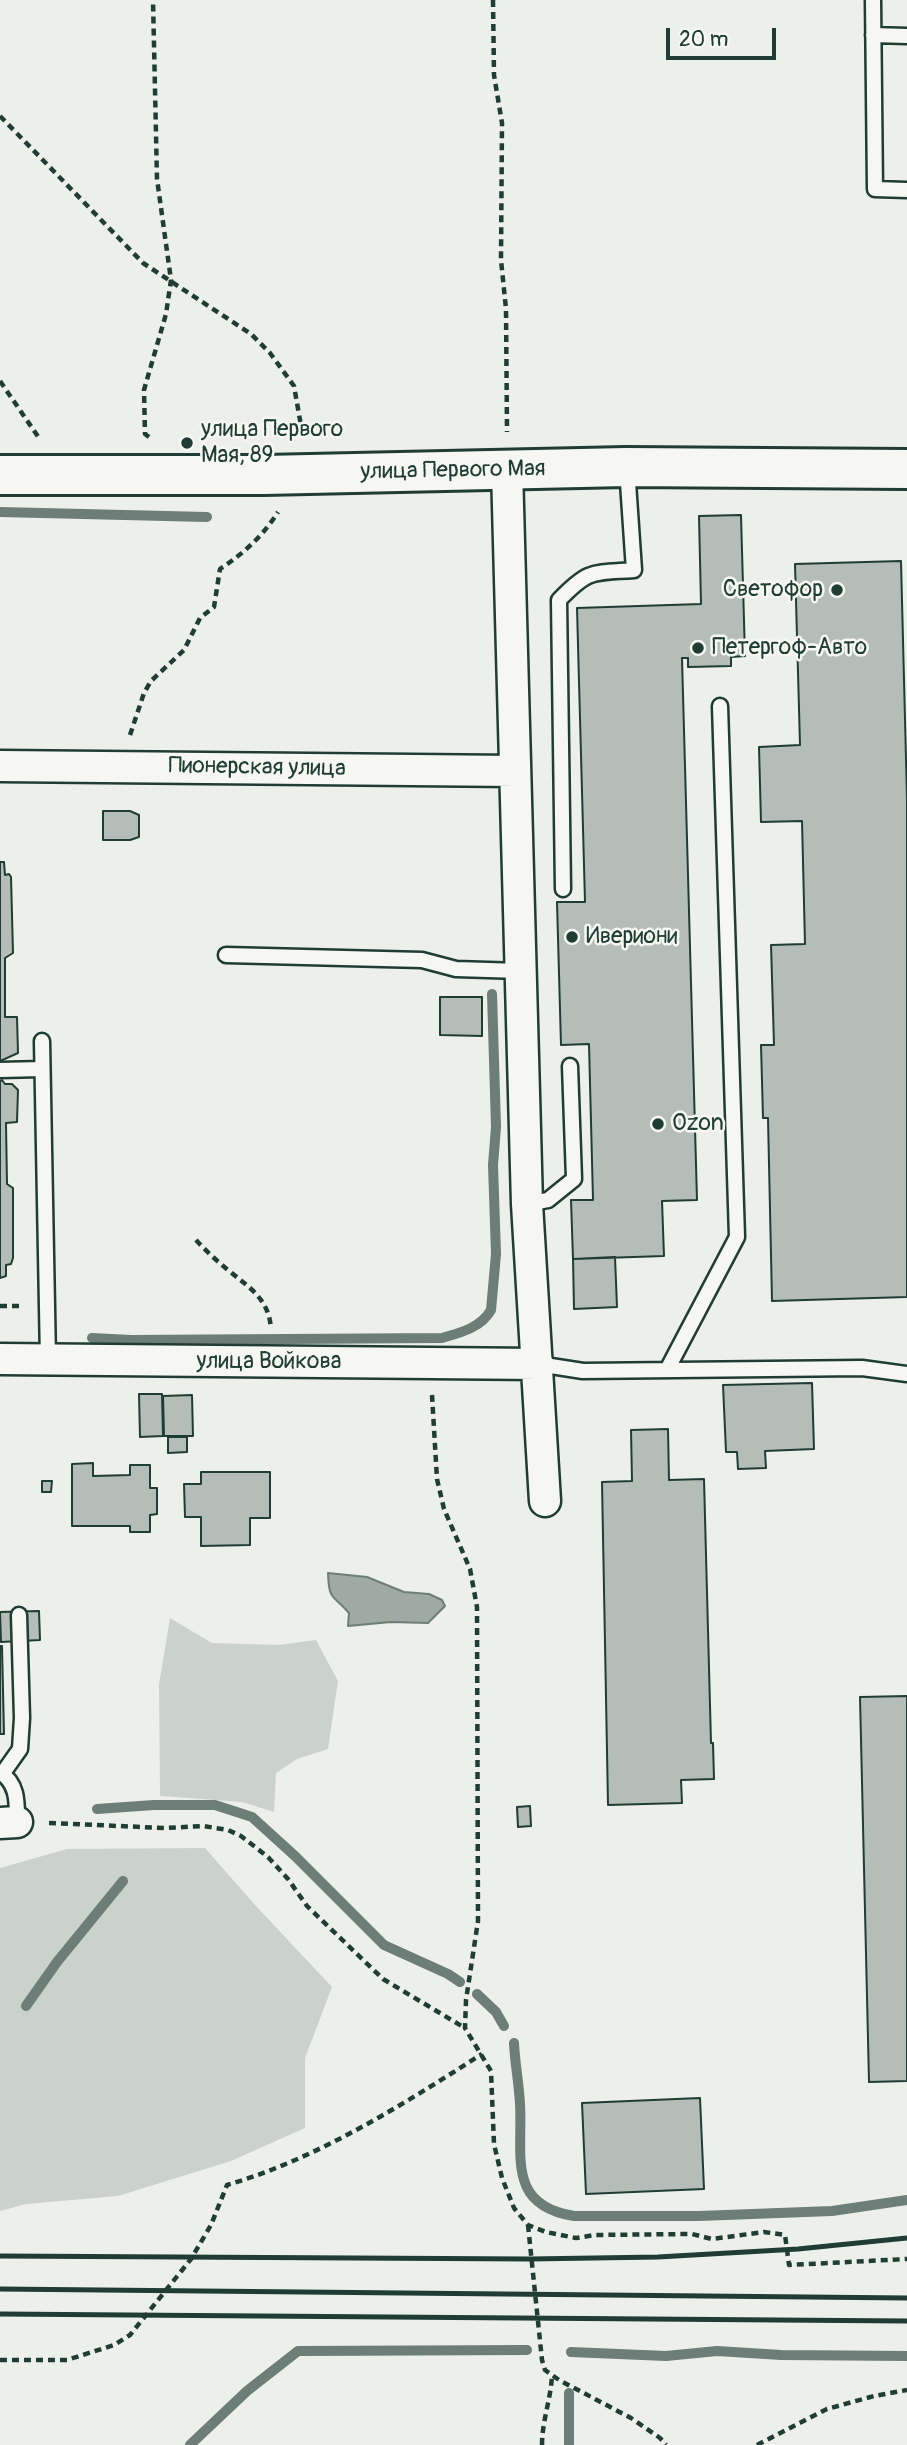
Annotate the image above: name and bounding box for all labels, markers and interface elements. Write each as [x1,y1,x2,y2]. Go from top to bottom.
scale bar [669,14,779,58]
text: 20 m [679,26,728,53]
place label: улица Первого Мая, 89 [201,416,343,470]
marker: улица Первого Мая, 89 [179,435,195,451]
street label: улица Первого Мая [360,456,546,486]
place label: Светофор [723,576,823,604]
marker: Светофор [829,582,845,598]
place label: Петергоф-Авто [712,634,867,662]
marker: Петергоф-Авто [690,640,706,656]
street label: Пионерская улица [168,753,346,783]
place label: Ивериони [586,923,678,951]
marker: Ивериони [564,929,580,945]
place label: Ozon [672,1110,724,1138]
marker: Ozon [650,1116,666,1132]
street label: улица Войкова [197,1348,341,1376]

